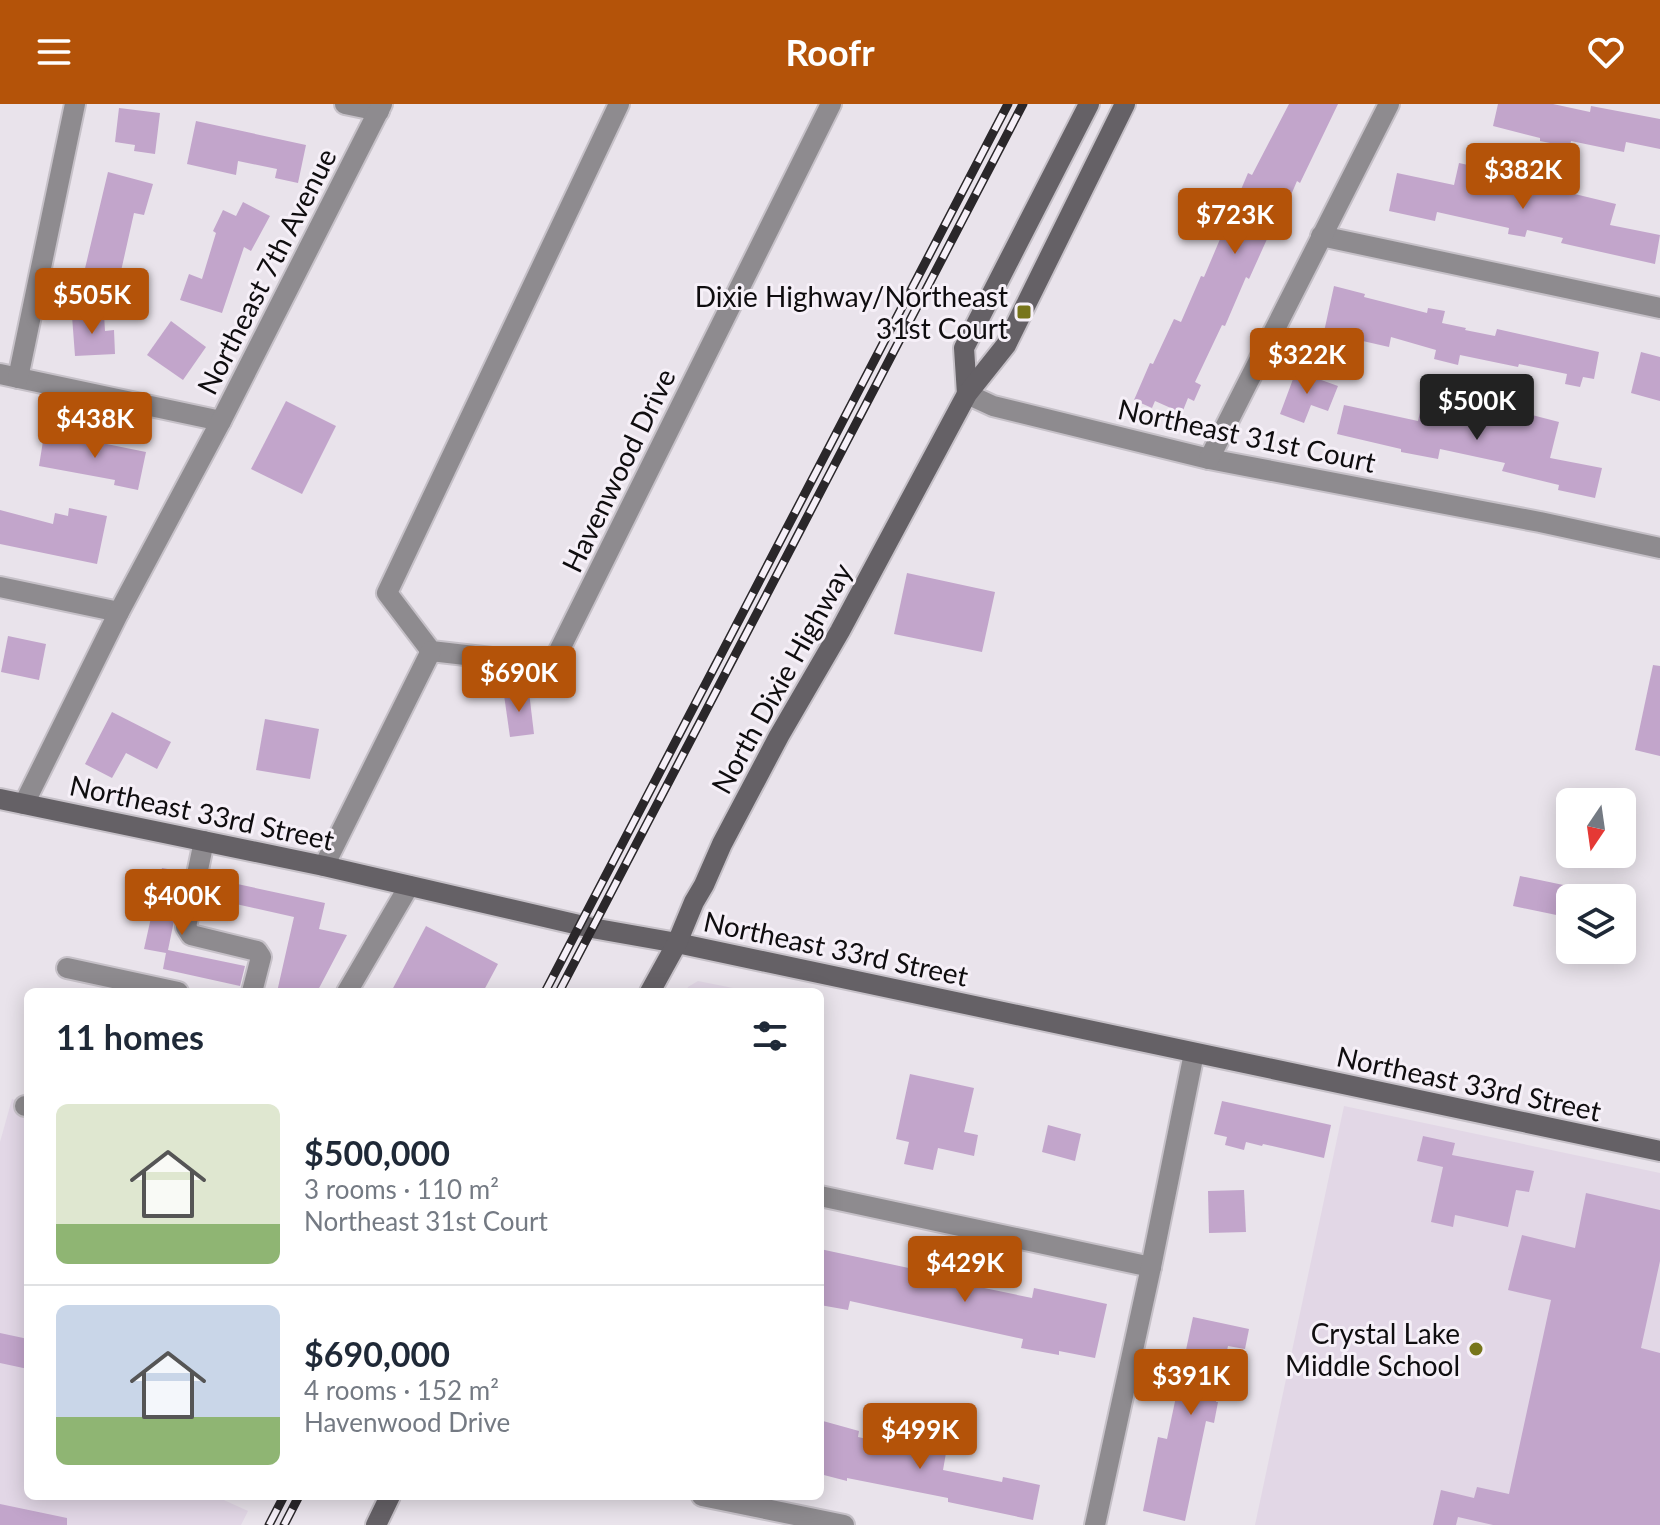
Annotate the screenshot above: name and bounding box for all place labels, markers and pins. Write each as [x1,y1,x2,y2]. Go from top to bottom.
pin: $382K [1467,143,1579,211]
pin: $723K [1179,188,1291,256]
pin: $505K [36,268,148,336]
place label: Dixie Highway/Northeast 31st Court [695,279,1008,345]
marker: Dixie Highway/Northeast 31st Court [1015,303,1033,321]
pin: $322K [1251,328,1363,396]
pin: $500K [1421,374,1533,442]
pin: $438K [39,392,151,460]
pin: $690K [463,646,575,714]
pin: $400K [126,869,238,937]
pin: $429K [909,1236,1021,1304]
place label: Crystal Lake Middle School [1285,1316,1460,1382]
marker: Crystal Lake Middle School [1467,1340,1485,1358]
pin: $391K [1135,1349,1247,1417]
pin: $499K [864,1403,976,1471]

